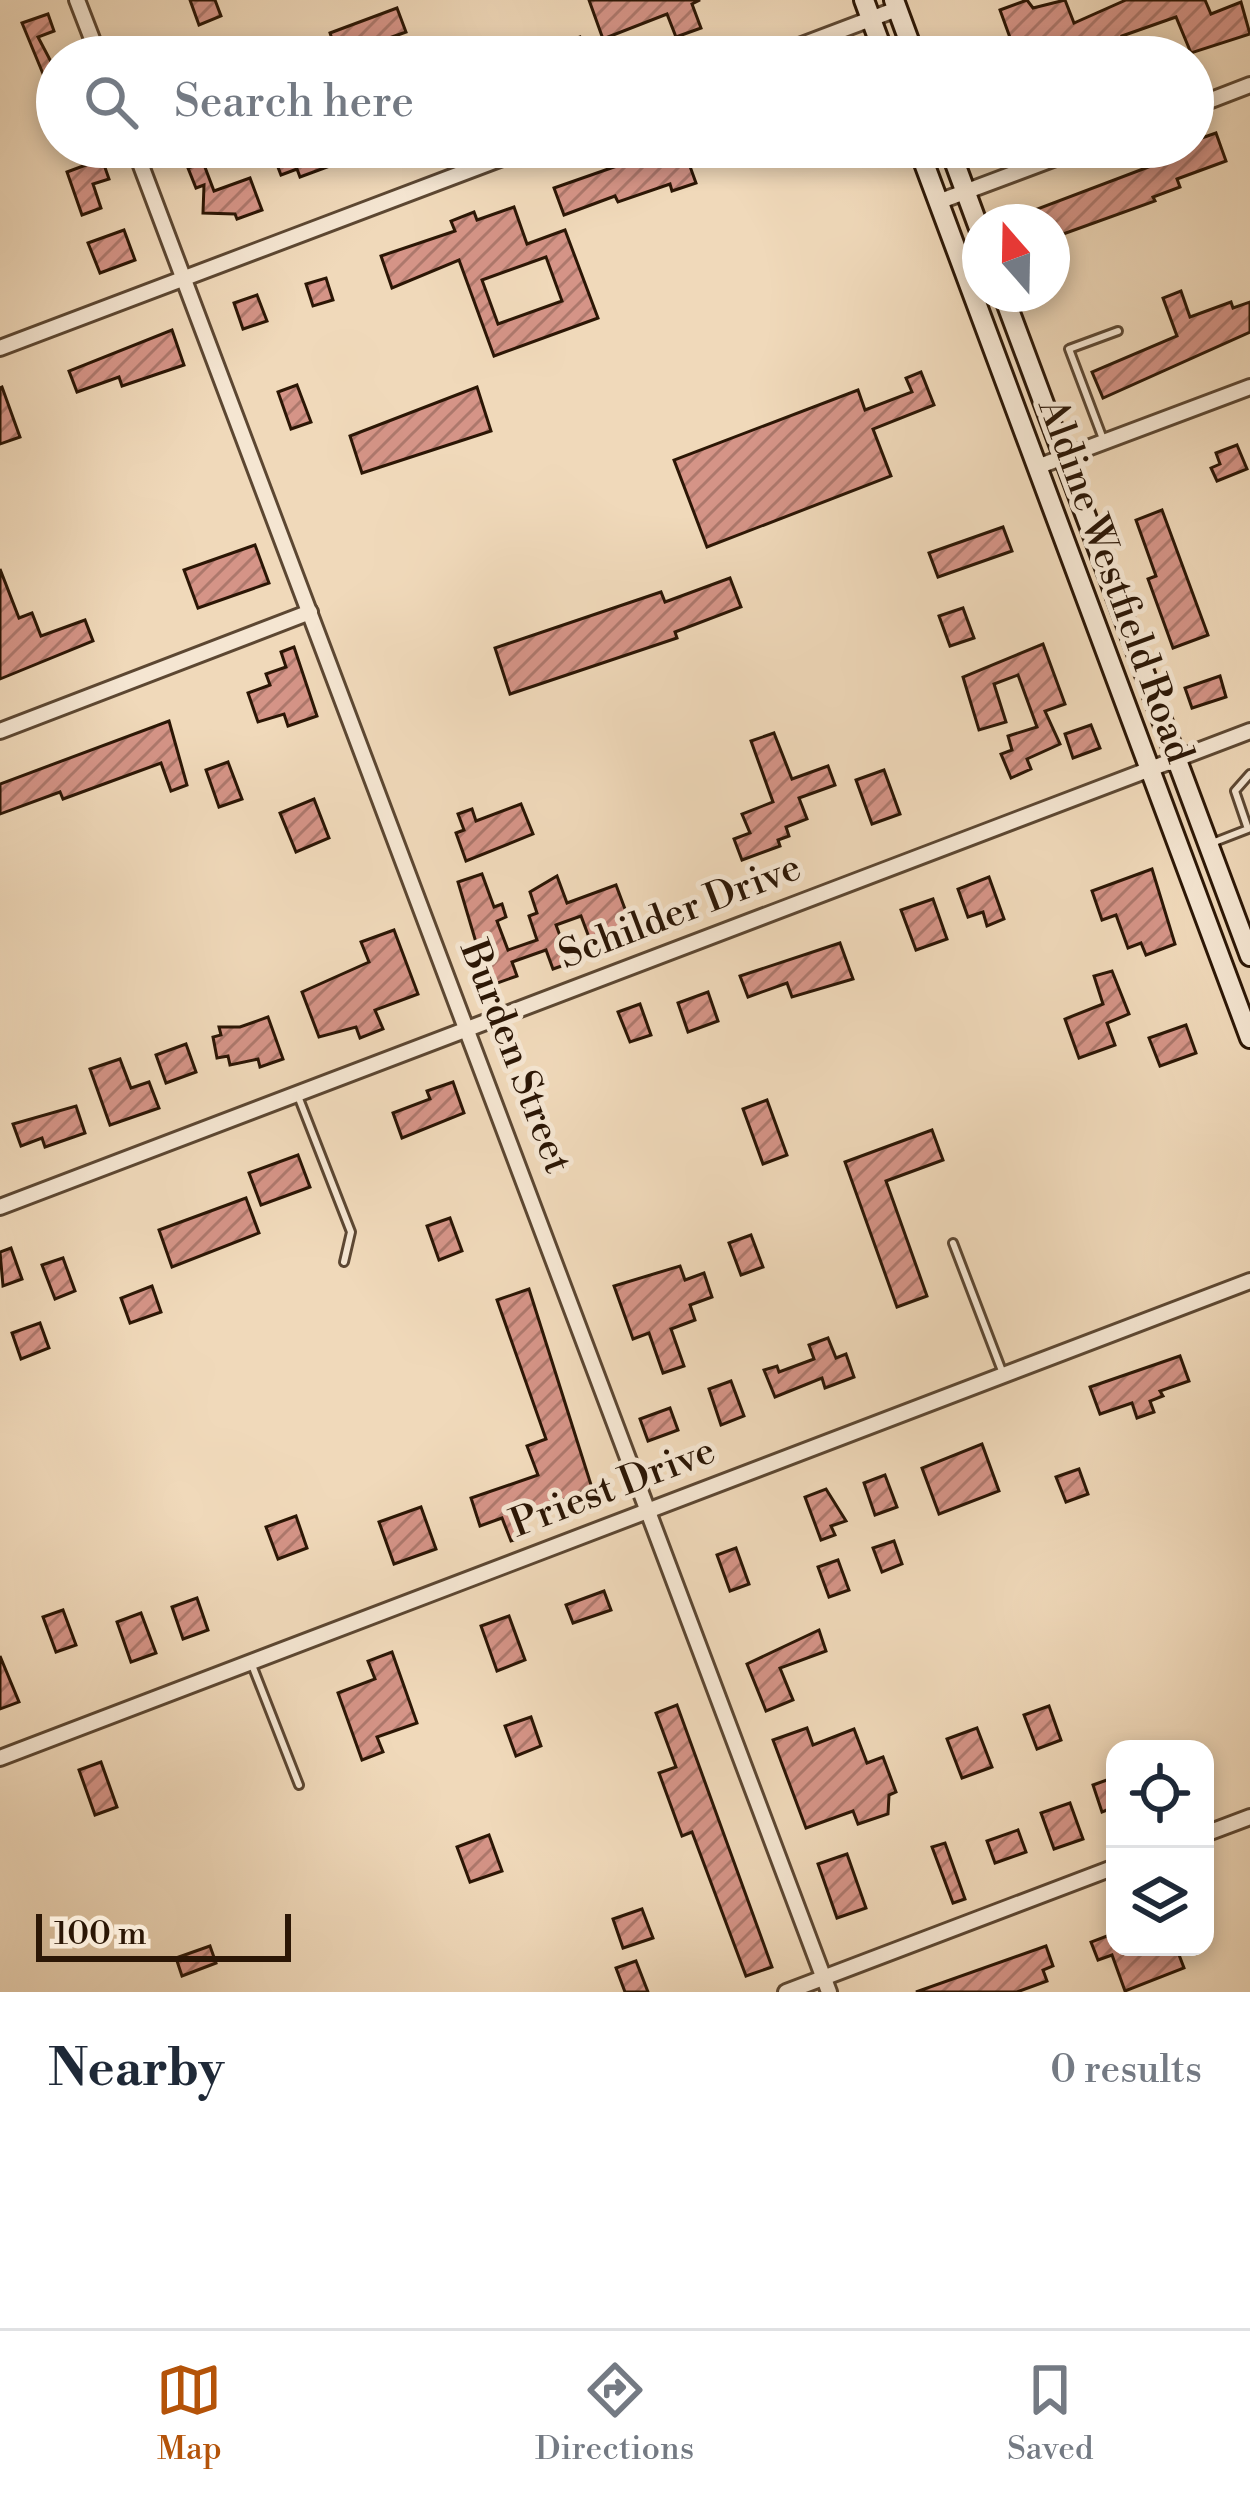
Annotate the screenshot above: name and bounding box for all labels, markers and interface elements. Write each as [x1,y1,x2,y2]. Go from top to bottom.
search box [36,36,1214,168]
icon: search [78,69,144,135]
text: Search here [174,74,414,131]
north arrow [962,204,1070,312]
street label: Aldine Westfield Road [1026,391,1204,770]
street label: Schilder Drive [552,843,808,981]
street label: Burden Street [448,933,582,1180]
street label: Priest Drive [504,1427,722,1549]
map controls [1106,1740,1214,1956]
button: locate [1106,1740,1214,1848]
button: layers [1106,1848,1214,1956]
scale bar [36,1908,291,1961]
text: 100 m [54,1914,147,1955]
text: Nearby [48,2038,224,2102]
text: 0 results [1050,2046,1202,2095]
tab: Map [156,2357,222,2470]
tab: Directions [535,2357,694,2470]
tab: Saved [1007,2357,1094,2470]

